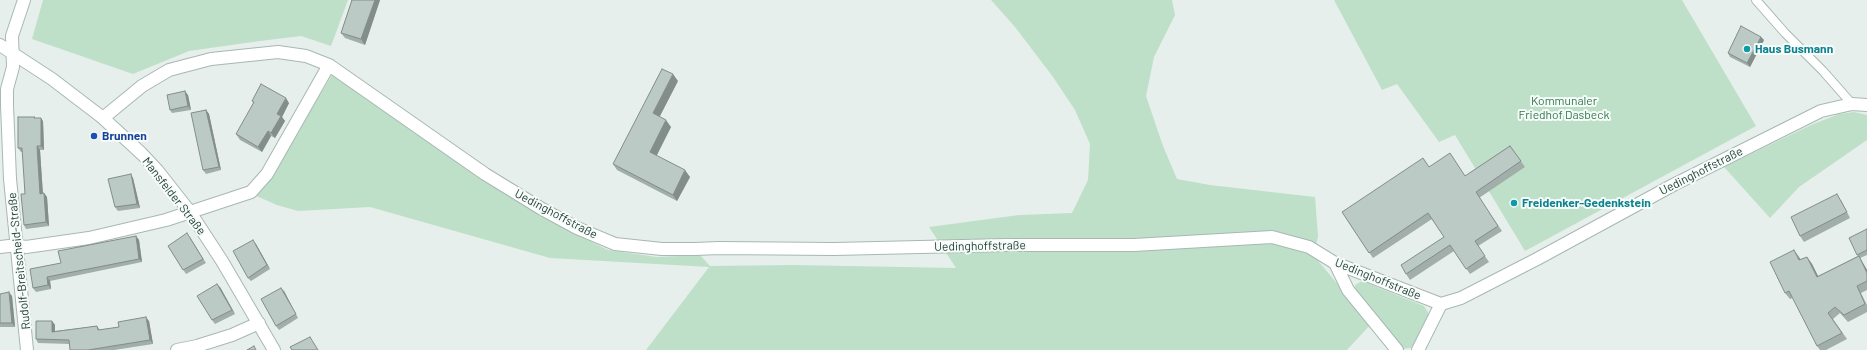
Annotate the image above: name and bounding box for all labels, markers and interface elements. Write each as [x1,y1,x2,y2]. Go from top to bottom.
place label: Haus Busmann [1755,42,1833,56]
marker: Haus Busmann [1742,44,1752,54]
park label: Kommunaler Friedhof Dasbeck [1519,94,1609,122]
place label: Brunnen [102,129,147,143]
marker: Brunnen [89,131,99,141]
street label: Uedinghoffstraße [1657,144,1745,198]
street label: Mansfelder Straße [139,154,209,238]
street label: Uedinghoffstraße [512,186,600,242]
street label: Rudolf-Breitscheid-Straße [5,192,33,330]
place label: Freidenker-Gedenkstein [1522,196,1651,210]
marker: Freidenker-Gedenkstein [1509,198,1519,208]
street label: Uedinghoffstraße [934,238,1026,254]
street label: Uedinghoffstraße [1333,255,1423,303]

